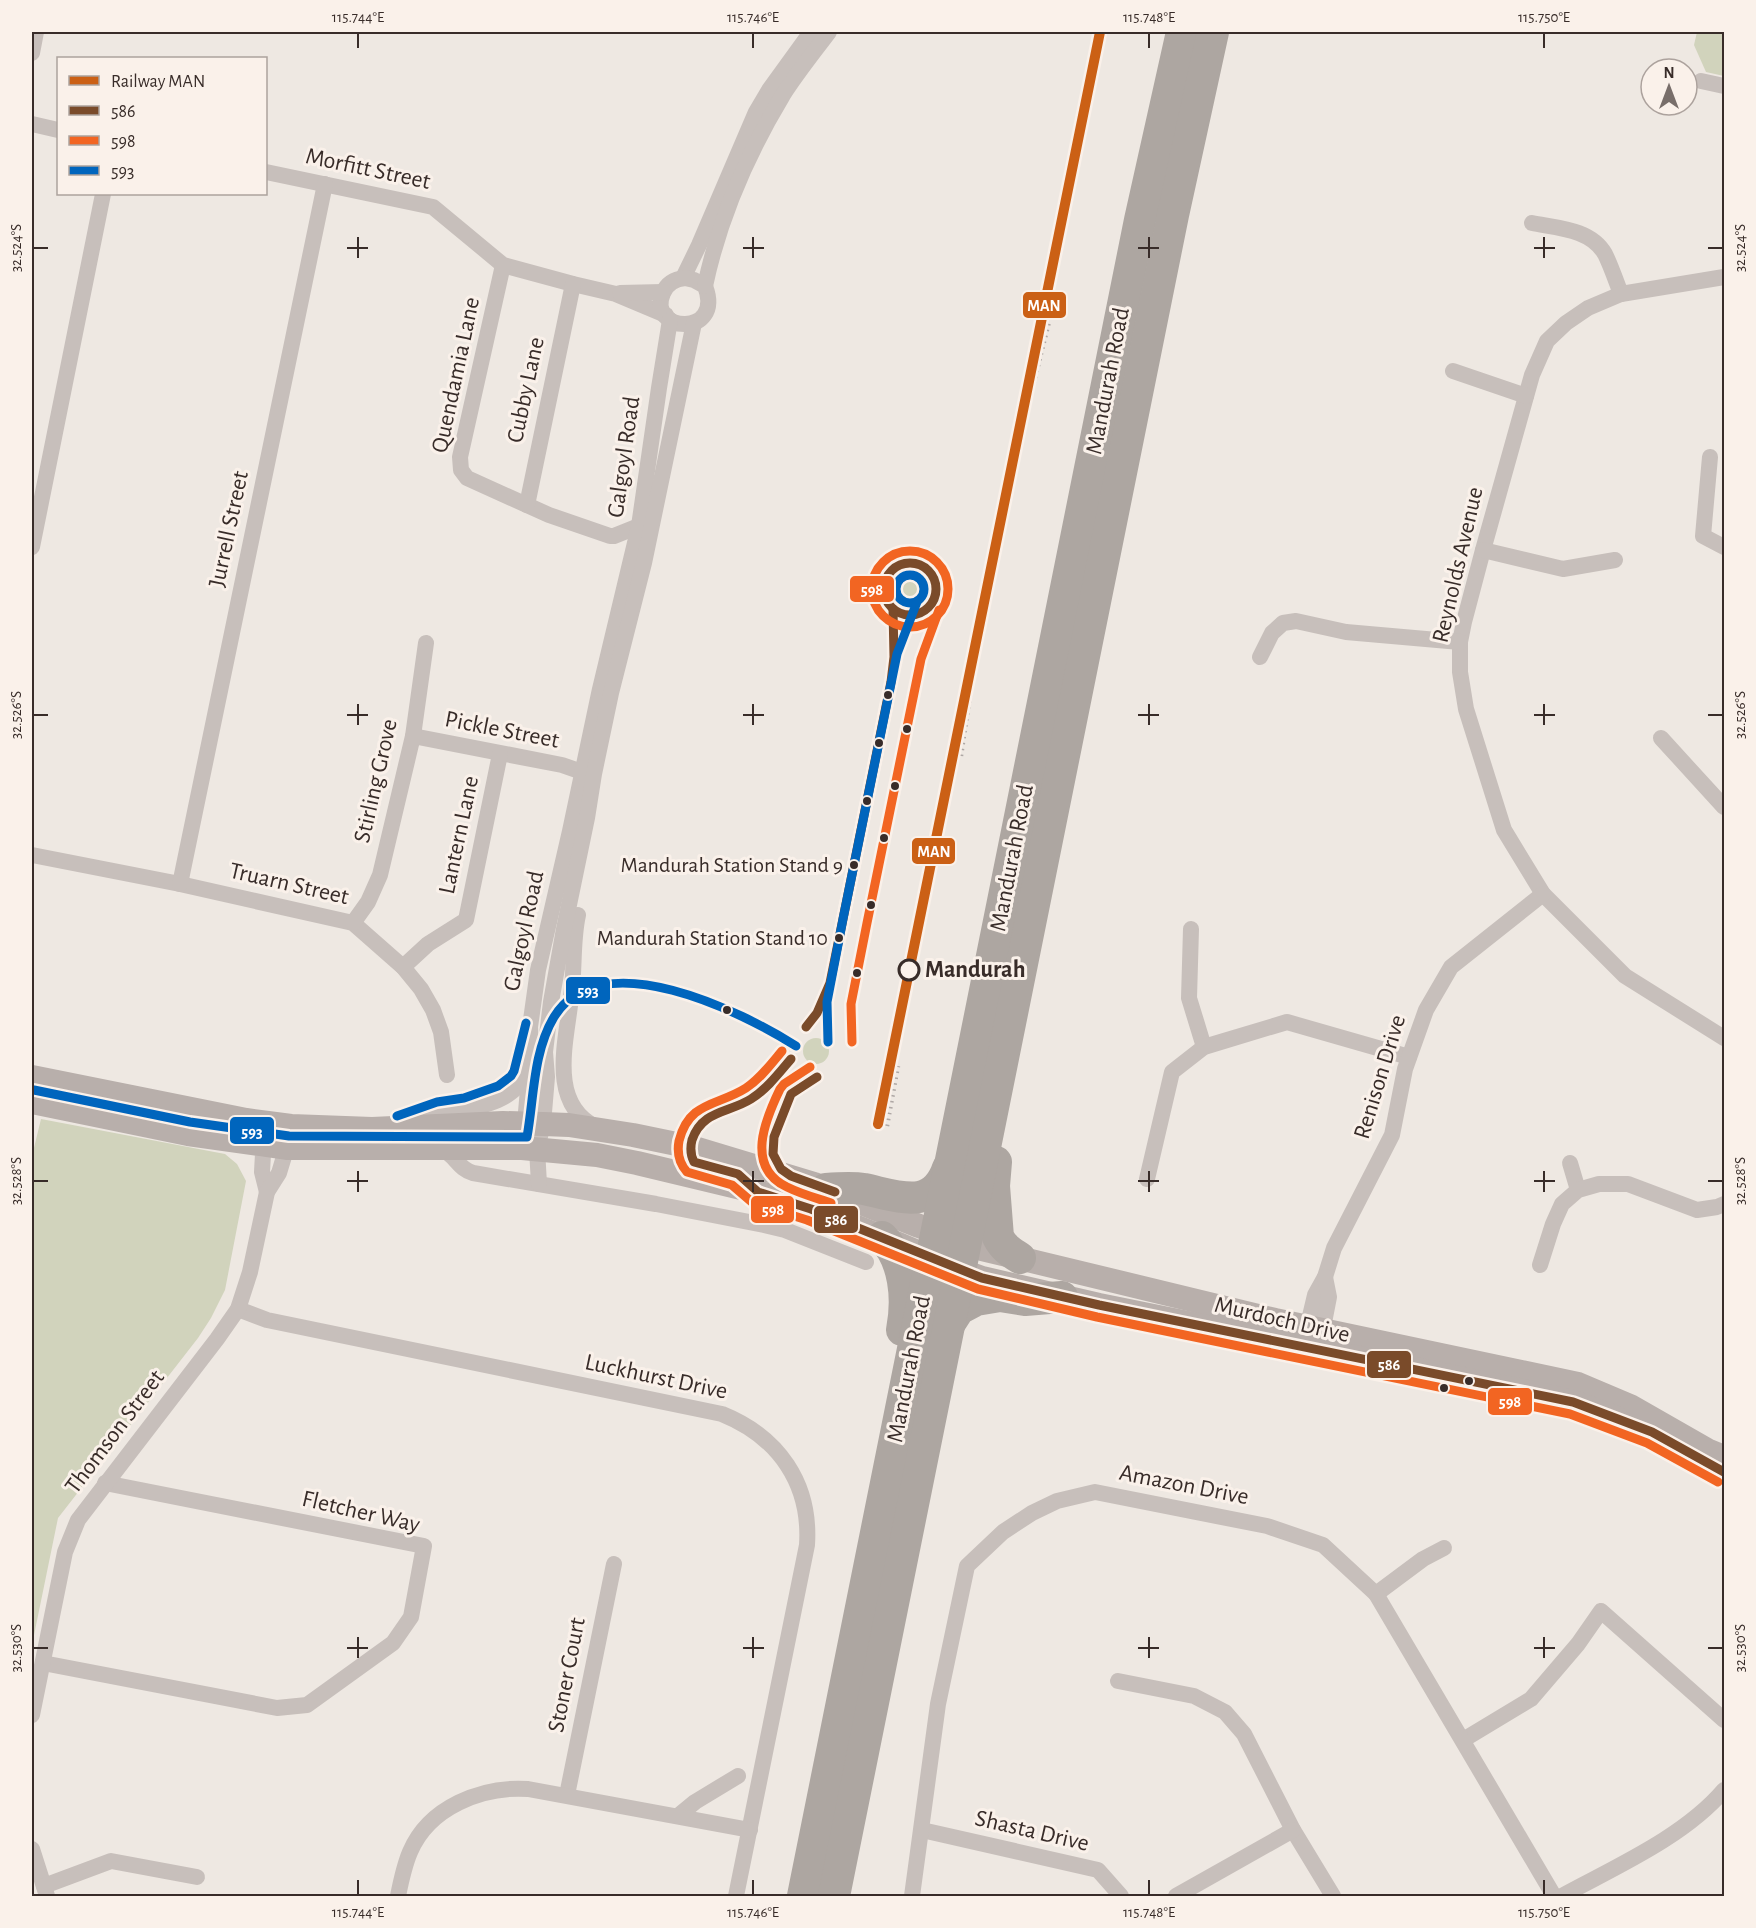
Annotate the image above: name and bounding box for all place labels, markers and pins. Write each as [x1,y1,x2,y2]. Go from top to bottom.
unlabelled marker [882,689,894,701]
unlabelled marker [901,723,913,735]
unlabelled marker [873,737,885,749]
unlabelled marker [889,780,901,792]
unlabelled marker [861,795,873,807]
unlabelled marker [878,832,890,844]
place label: Mandurah Station Stand 9 [621,854,843,876]
marker: Mandurah Station Stand 9 [848,859,860,871]
unlabelled marker [865,899,877,911]
place label: Mandurah Station Stand 10 [597,927,828,949]
marker: Mandurah Station Stand 10 [833,932,845,944]
place label: Mandurah [925,958,1025,982]
marker: Mandurah [898,959,920,981]
unlabelled marker [851,967,863,979]
unlabelled marker [721,1004,733,1016]
unlabelled marker [1463,1375,1475,1387]
unlabelled marker [1438,1382,1450,1394]

